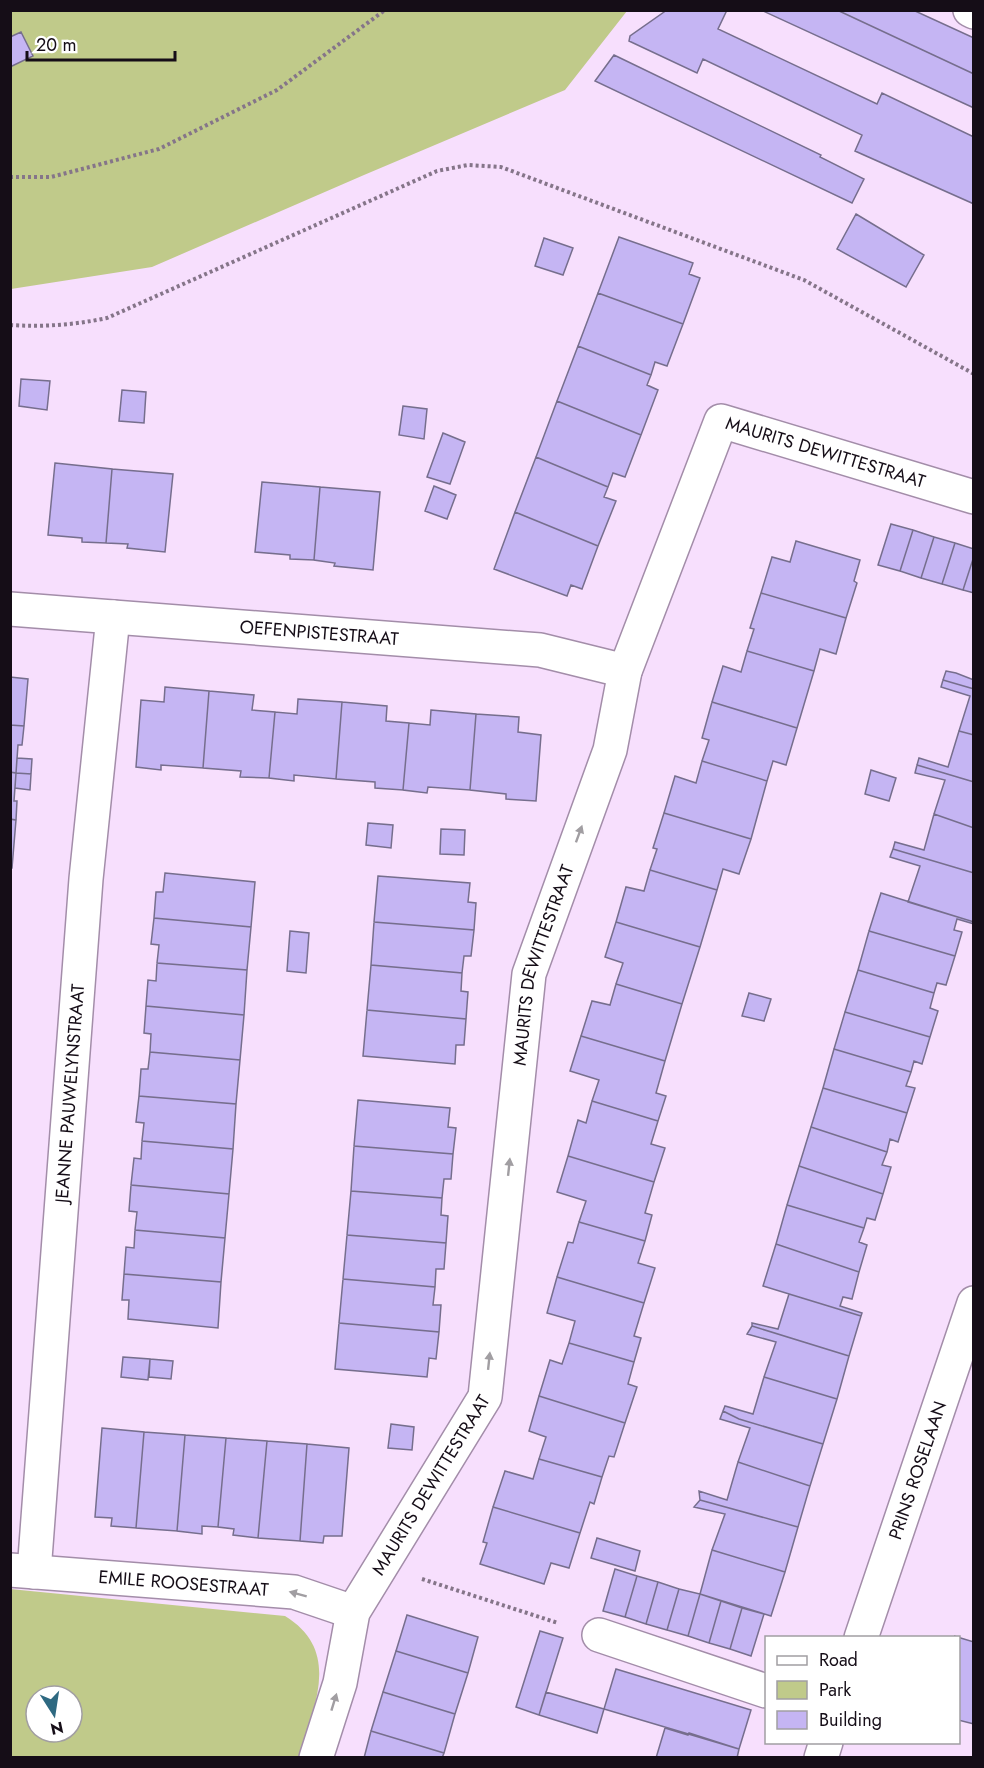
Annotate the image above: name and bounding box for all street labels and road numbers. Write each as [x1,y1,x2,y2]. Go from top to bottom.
street label: MAURITS DEWITTESTRAAT [722,410,929,495]
street label: OEFENPISTESTRAAT [239,614,400,652]
street label: MAURITS DEWITTESTRAAT [507,861,581,1067]
street label: JEANNE PAUWELYNSTRAAT [49,982,91,1206]
street label: MAURITS DEWITTESTRAAT [366,1389,497,1580]
street label: PRINS ROSELAAN [882,1398,953,1543]
street label: EMILE ROOSESTRAAT [98,1564,270,1603]

